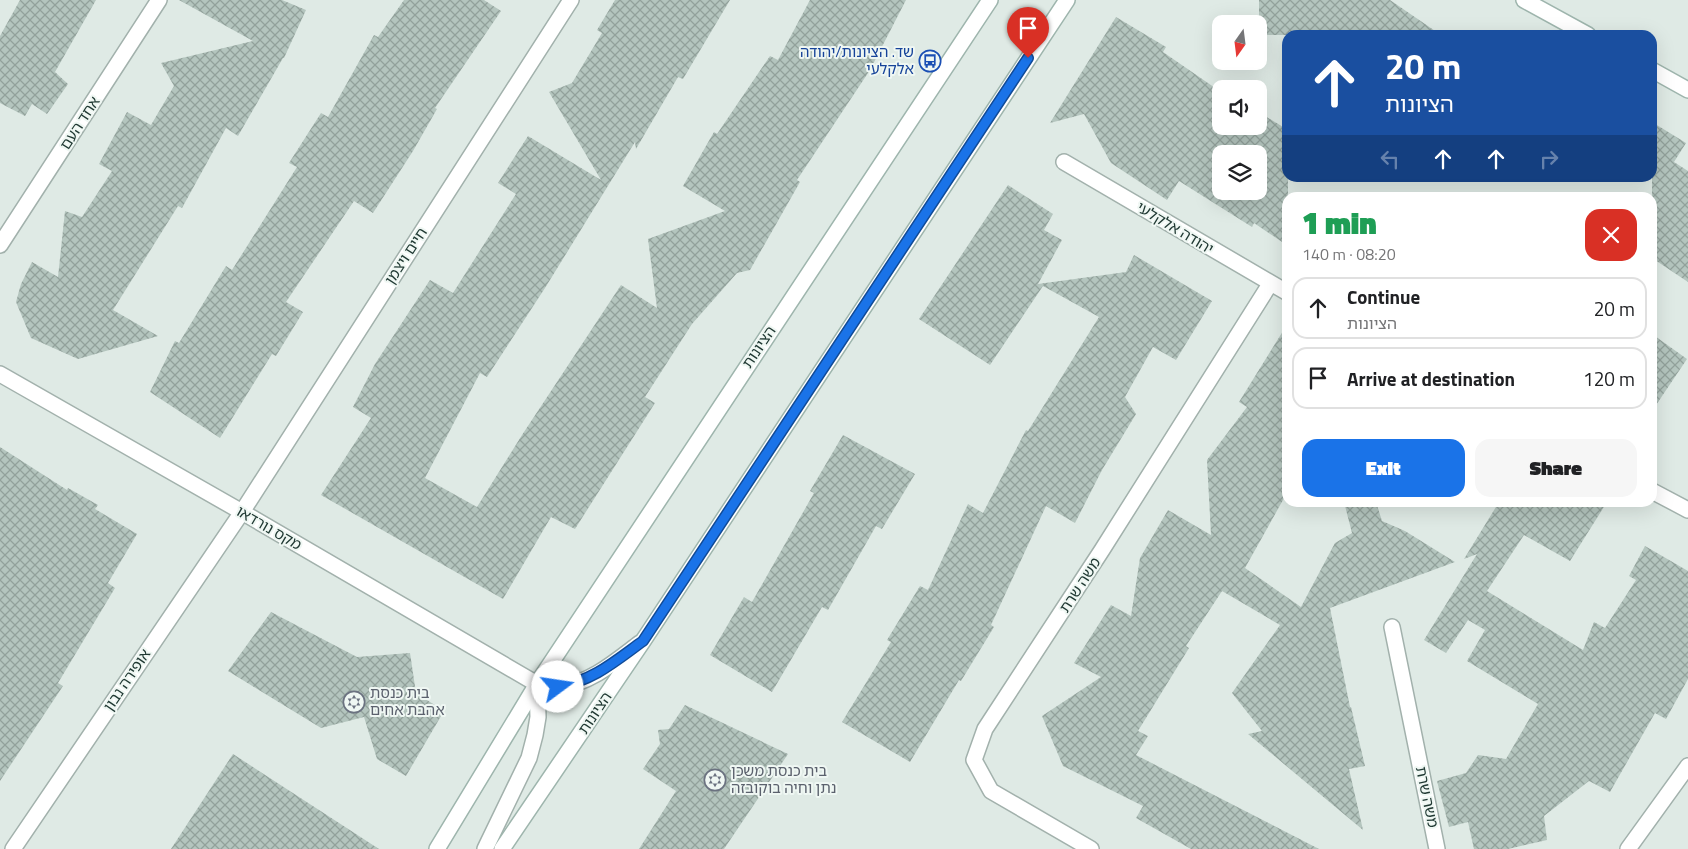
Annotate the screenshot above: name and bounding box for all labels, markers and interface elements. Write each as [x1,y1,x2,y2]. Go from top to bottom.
pin [1007,7,1049,58]
icon: arrive [1014,14,1042,42]
north arrow [1212,15,1268,70]
map controls [1212,15,1267,200]
text: 20 m [1385,39,1461,93]
place label: שד. הציונות/יהודה אלקלעי [800,40,914,80]
bus stop icon: שד. הציונות/יהודה אלקלעי [918,49,942,73]
icon: ahead [1302,50,1367,115]
button: sound [1212,80,1267,135]
text: הציונות [1385,87,1454,121]
street label: אחד העם [54,92,105,154]
button: layers [1212,145,1267,200]
icon: left [1376,145,1404,173]
icon: ahead [1429,145,1457,173]
icon: ahead [1482,145,1510,173]
icon: right [1535,145,1563,173]
street label: יהודה אלקלעי [1132,195,1218,260]
text: 1 min [1302,200,1377,246]
button: close [1585,209,1637,261]
street label: חיים ויצמן [379,223,433,289]
text: 140 m · 08:20 [1302,242,1396,266]
text: Continue [1347,282,1420,311]
icon: ahead [1304,294,1332,322]
text: 20 m [1594,294,1635,323]
text: הציונות [1347,311,1397,335]
street label: הציונות [736,321,781,373]
icon: arrive [1304,364,1332,392]
text: Arrive at destination [1347,364,1515,393]
text: 120 m [1583,364,1635,393]
button: Exit [1302,439,1465,497]
button: Share [1475,439,1637,497]
street label: מקס נורדאו [232,500,306,556]
street label: משה שרת [1053,552,1106,617]
street label: אופירה נבון [97,644,156,716]
position arrow [531,660,583,712]
place label: בית כנסת אהבת אחים [370,681,445,721]
street label: הציונות [572,687,617,739]
synagogue icon: בית כנסת אהבת אחים [342,690,366,714]
place label: בית כנסת משכן נתן וחיה בוקובזה [731,759,836,799]
street label: משה שרת [1410,764,1445,830]
synagogue icon: בית כנסת משכן נתן וחיה בוקובזה [703,768,727,792]

